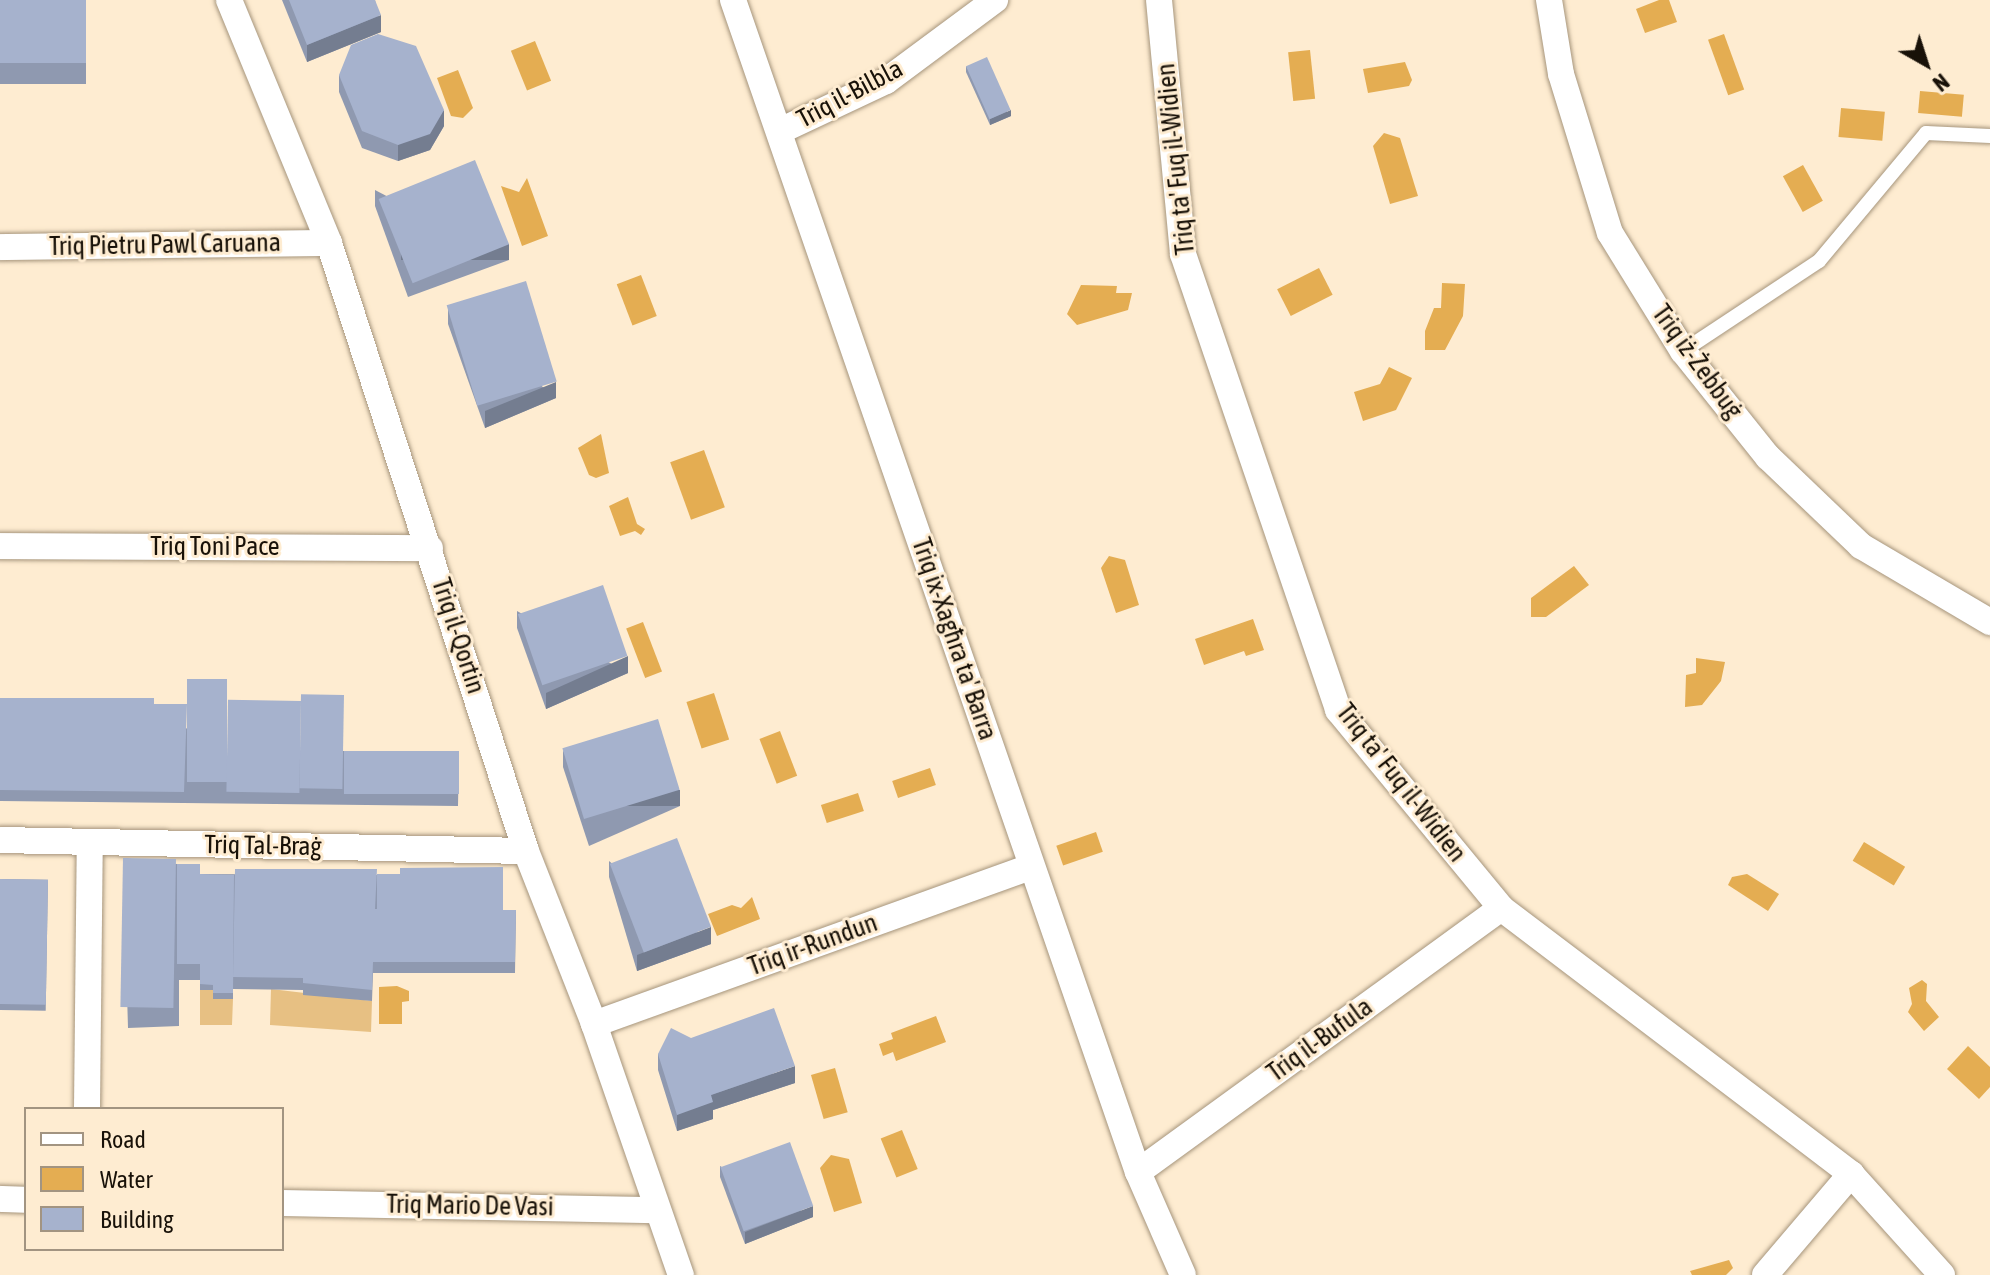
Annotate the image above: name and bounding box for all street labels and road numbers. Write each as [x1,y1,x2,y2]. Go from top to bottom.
street label: Triq il-Bilbla [792,53,908,135]
street label: Triq ta' Fuq il-Widien [1150,62,1202,256]
street label: Triq Pietru Pawl Caruana [49,227,281,263]
street label: Triq iż-Żebbuġ [1645,299,1749,425]
street label: Triq Toni Pace [150,531,280,563]
street label: Triq ix-Xagħra ta' Barra [905,534,1003,744]
street label: Triq il-Qortin [425,574,491,698]
street label: Triq ta' Fuq il-Widien [1329,698,1473,868]
street label: Triq Tal-Braġ [204,829,322,863]
street label: Triq ir-Rundun [744,907,882,983]
street label: Triq il-Bufula [1261,991,1379,1089]
street label: Triq Mario De Vasi [386,1189,554,1223]

